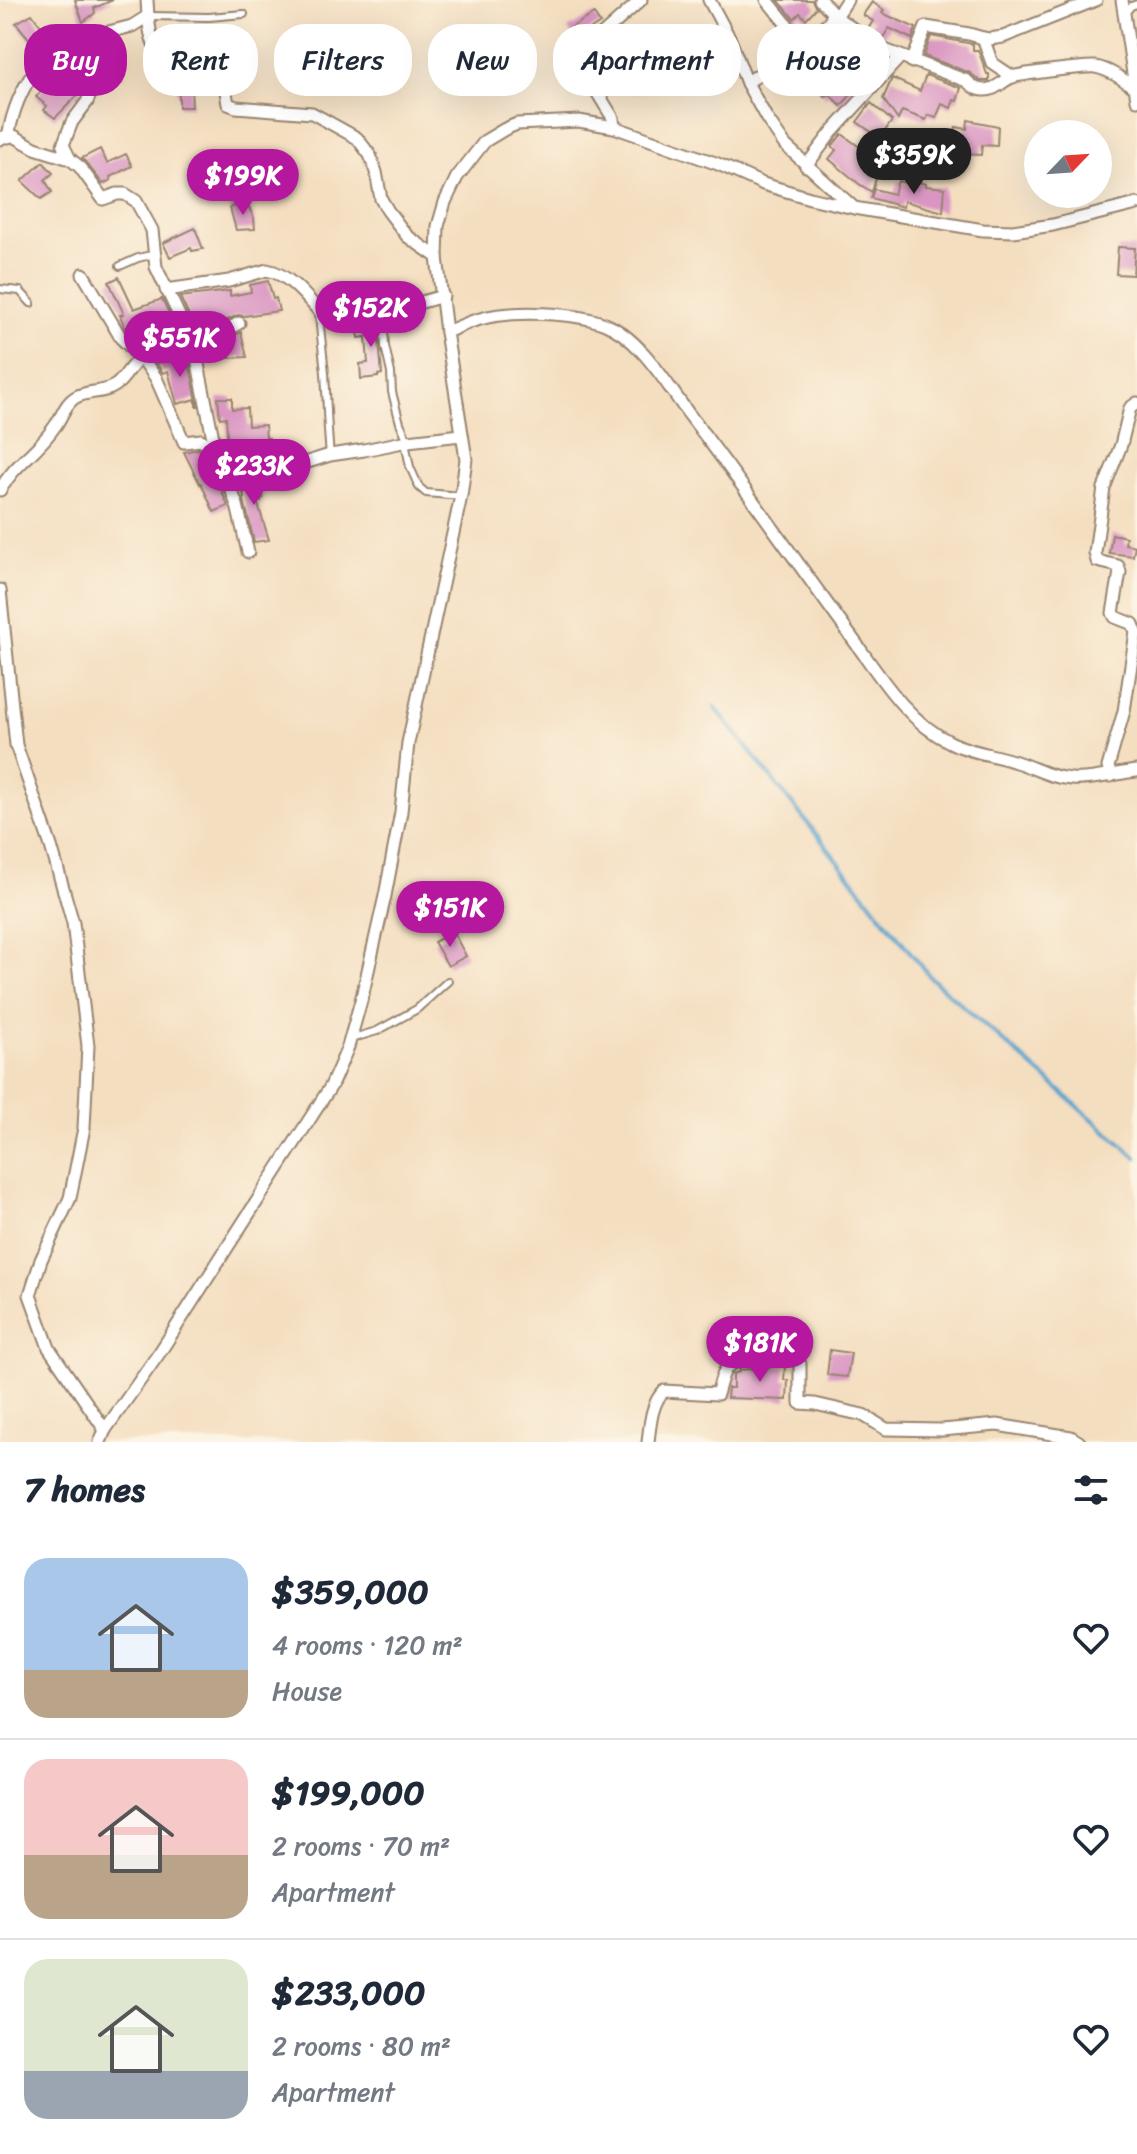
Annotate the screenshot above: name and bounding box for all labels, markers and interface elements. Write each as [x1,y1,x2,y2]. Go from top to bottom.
chip: Buy [24,24,127,96]
chip: Rent [143,24,258,96]
chip: Filters [274,24,412,96]
chip: New [428,24,537,96]
chip: Apartment [553,24,741,96]
chip: House [757,24,889,96]
north arrow [1024,120,1112,208]
map controls [1024,120,1112,208]
pin: $359K [858,128,970,196]
text: $359K [874,131,954,177]
pin: $199K [187,149,299,217]
text: $199K [205,152,281,198]
pin: $152K [315,281,427,349]
text: $152K [333,284,409,330]
pin: $551K [124,311,236,379]
text: $551K [142,314,218,360]
pin: $233K [198,439,310,507]
text: $233K [216,442,292,488]
pin: $151K [394,881,506,949]
text: $151K [414,884,486,930]
pin: $181K [704,1316,816,1384]
text: $181K [724,1319,796,1365]
text: 7 homes [24,1460,145,1520]
icon: filters [1069,1468,1113,1512]
text: $359,000 [272,1562,429,1622]
icon: home [88,1590,184,1686]
icon: heart [1069,1616,1113,1660]
text: 4 rooms · 120 m² [272,1622,463,1668]
text: House [272,1668,342,1714]
text: $199,000 [272,1763,425,1823]
icon: home [88,1791,184,1887]
icon: heart [1069,1817,1113,1861]
text: 2 rooms · 70 m² [272,1823,450,1869]
text: Apartment [272,1869,395,1915]
text: $233,000 [272,1963,425,2023]
icon: home [88,1991,184,2087]
icon: heart [1069,2017,1113,2061]
text: 2 rooms · 80 m² [272,2023,451,2069]
text: Apartment [272,2069,395,2115]

